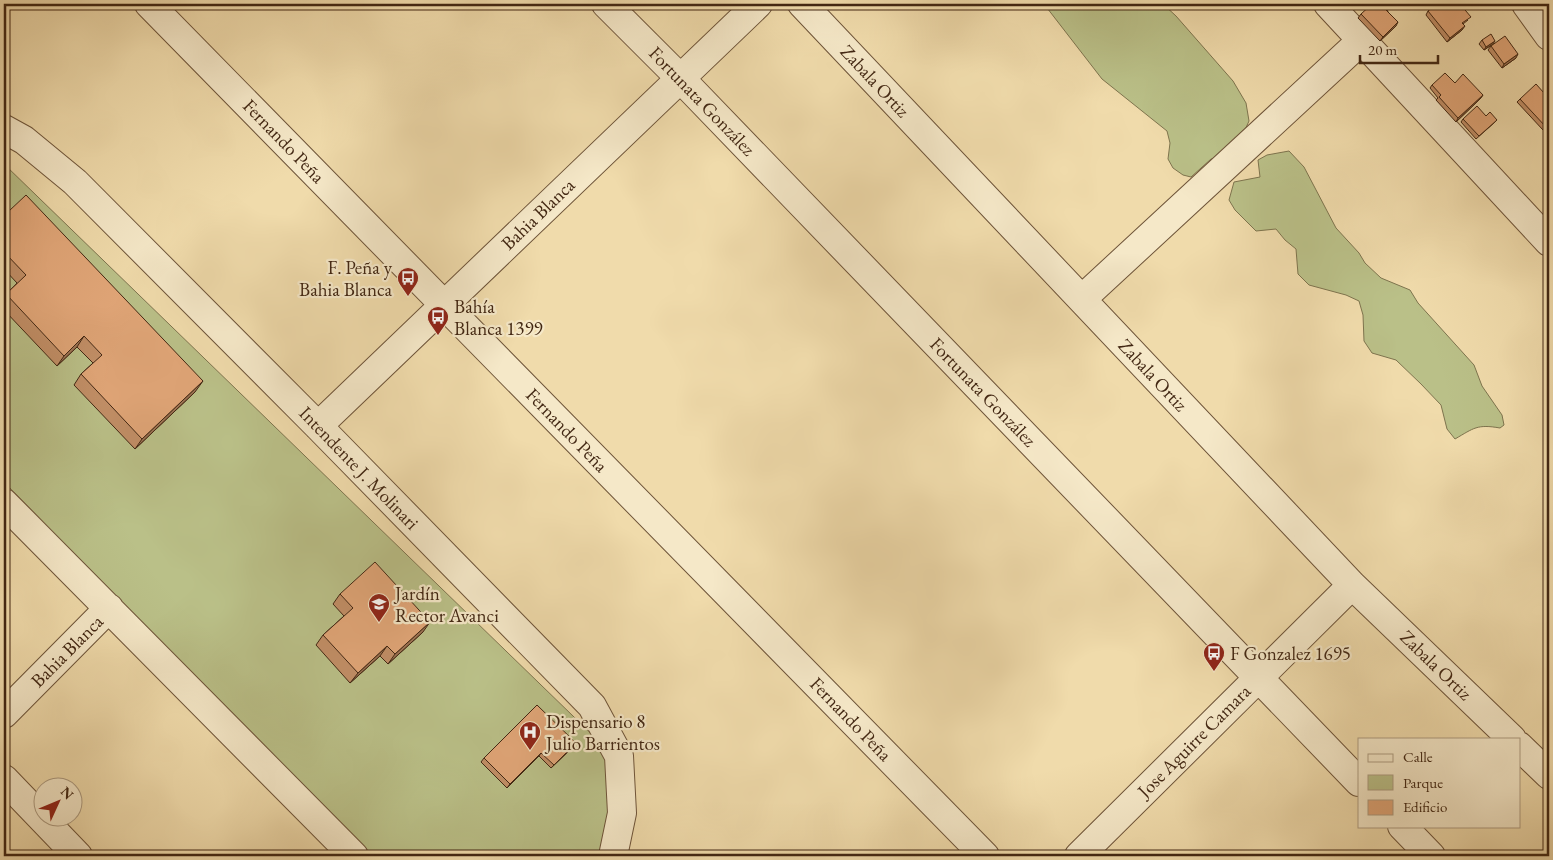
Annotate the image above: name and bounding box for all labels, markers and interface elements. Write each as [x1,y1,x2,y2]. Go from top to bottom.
scale bar [1360,32,1438,64]
street label: Zabala Ortiz [835,39,916,123]
text: 20 m [1368,40,1397,59]
street label: Fortunata González [643,41,761,162]
street label: Fernando Peña [238,93,331,189]
street label: Bahia Blanca [496,172,580,255]
place label: F. Peña y Bahia Blanca [299,255,393,302]
bus stop icon: F. Peña y Bahia Blanca [396,266,420,297]
place label: Bahía Blanca 1399 [454,294,543,341]
bus stop icon: Bahía Blanca 1399 [426,305,450,336]
street label: Fortunata González [924,332,1042,453]
street label: Zabala Ortiz [1113,333,1194,417]
street label: Fernando Peña [521,382,614,478]
street label: Intendente J. Molinari [294,401,425,535]
place label: Jardín Rector Avanci [393,581,499,628]
school or university icon: Jardín Rector Avanci [367,592,391,623]
street label: Bahia Blanca [25,609,109,693]
street label: Zabala Ortiz [1395,625,1478,706]
bus stop icon: F Gonzalez 1695 [1202,641,1226,672]
place label: F Gonzalez 1695 [1230,641,1351,666]
street label: Fernando Peña [805,671,898,767]
street label: Jose Aguirre Camara [1131,679,1256,804]
place label: Dispensario 8 Julio Barrientos [544,709,660,756]
hospital icon: Dispensario 8 Julio Barrientos [518,720,542,751]
legend [1358,738,1520,828]
text: Calle [1403,747,1433,766]
text: Parque [1403,773,1443,792]
north arrow [32,778,82,828]
text: N [57,783,78,804]
text: Edificio [1403,797,1447,816]

